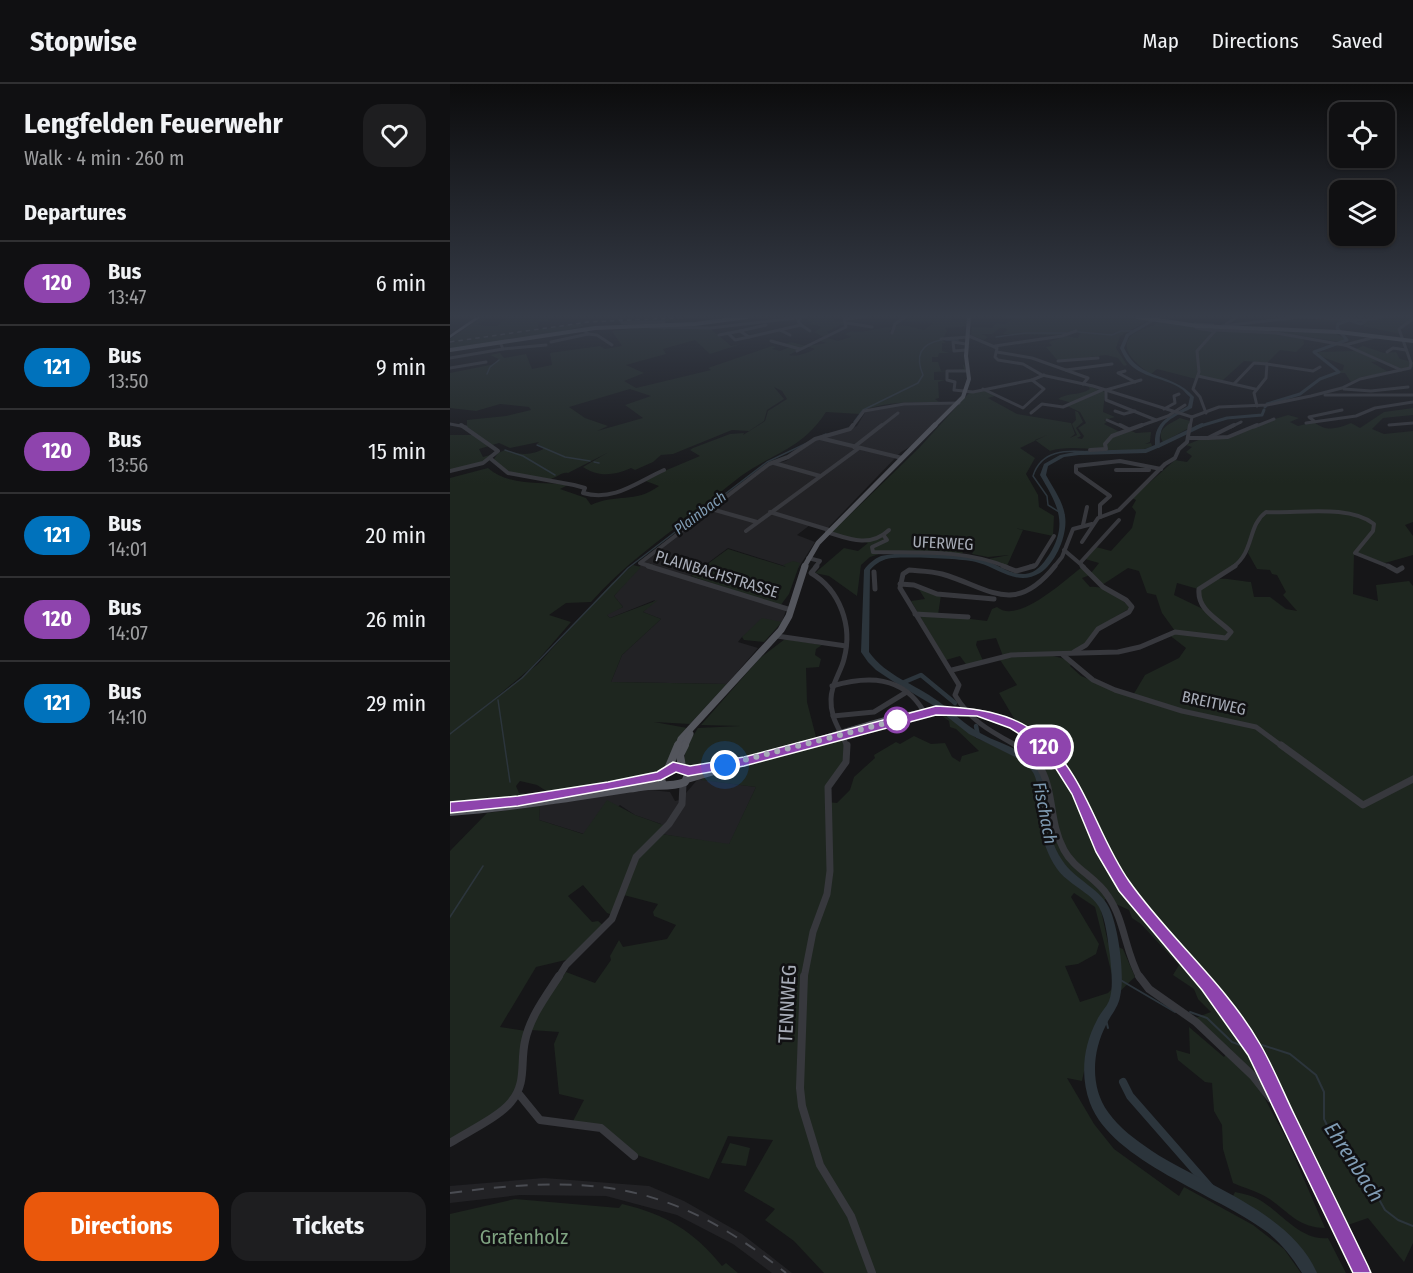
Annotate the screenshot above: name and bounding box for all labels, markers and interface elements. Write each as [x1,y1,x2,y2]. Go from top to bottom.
text: Stopwise [30,25,137,58]
text: Map [1142,28,1179,54]
text: Directions [1212,28,1299,54]
text: Saved [1332,28,1383,54]
map controls [1329,102,1395,246]
button: locate [1329,102,1395,168]
button: heart [363,104,426,167]
text: Lengfelden Feuerwehr [24,107,283,140]
text: Walk · 4 min · 260 m [24,146,184,170]
button: layers [1329,180,1395,246]
text: Departures [24,199,126,226]
text: Bus [108,258,141,285]
text: 120 [42,270,72,296]
text: 6 min [376,270,426,297]
text: 13:47 [108,285,146,309]
text: Bus [108,342,141,369]
text: 121 [43,354,71,380]
text: 9 min [376,354,426,381]
text: 13:50 [108,369,149,393]
text: Bus [108,426,141,453]
text: 120 [42,438,72,464]
text: 15 min [368,438,426,465]
text: 13:56 [108,453,148,477]
water label: Plainbach [670,488,730,538]
text: Bus [108,510,141,537]
text: 121 [43,522,71,548]
text: 20 min [366,522,426,549]
street label: UFERWEG [912,532,974,554]
text: 14:01 [108,537,147,561]
street label: PLAINBACHSTRASSE [653,546,781,602]
text: Bus [108,594,141,621]
text: 120 [42,606,72,632]
text: 26 min [366,606,426,633]
text: 14:07 [108,621,148,645]
text: Bus [108,678,141,705]
street label: BREITWEG [1180,687,1248,719]
text: 121 [43,690,71,716]
text: 29 min [367,690,426,717]
text: 14:10 [108,705,147,729]
unlabelled marker [884,707,910,733]
line badge: 120 [1010,728,1078,766]
text: 120 [1029,734,1059,760]
your location [710,750,740,780]
water label: Fischach [1028,780,1062,846]
street label: TENNWEG [773,964,801,1044]
water label: Ehrenbach [1318,1117,1390,1207]
button: Directions [24,1192,219,1261]
button: Tickets [231,1192,426,1261]
park label: Grafenholz [480,1225,568,1249]

